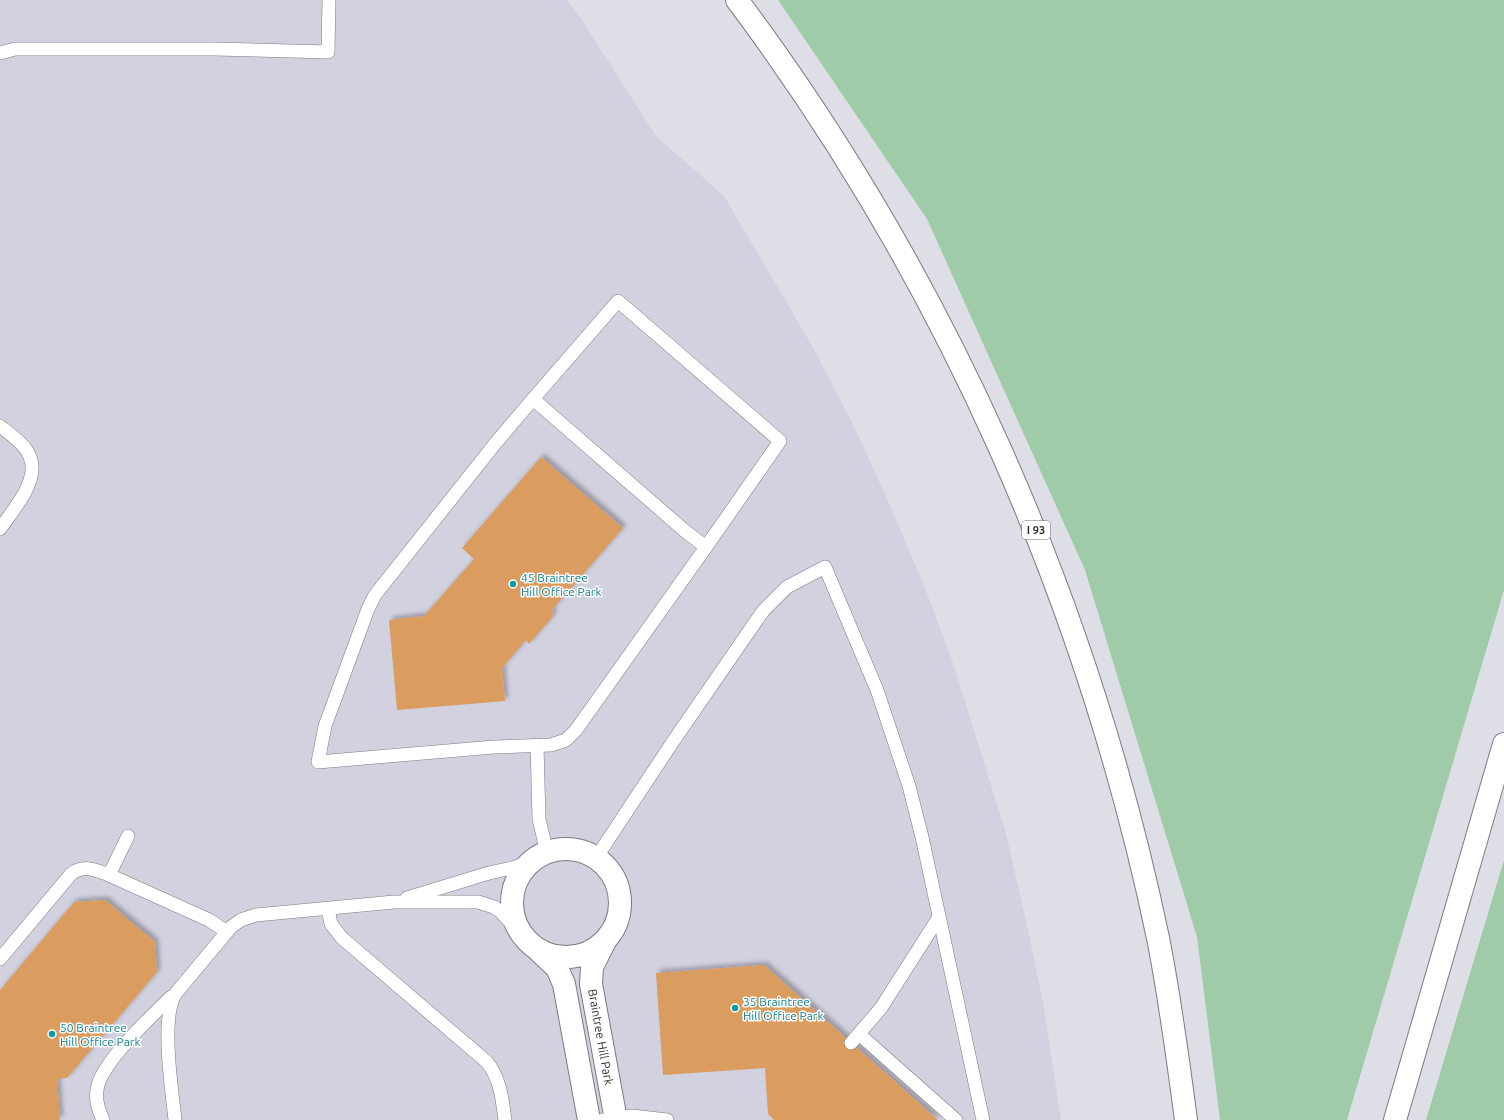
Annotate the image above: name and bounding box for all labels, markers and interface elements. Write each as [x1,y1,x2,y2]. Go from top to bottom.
road number: I 93 [1022,521,1050,539]
place label: 45 Braintree Hill Office Park [521,571,601,598]
marker: 45 Braintree Hill Office Park [508,579,518,589]
street label: Braintree Hill Park [586,988,616,1086]
place label: 35 Braintree Hill Office Park [743,995,823,1022]
marker: 35 Braintree Hill Office Park [730,1003,740,1013]
place label: 50 Braintree Hill Office Park [60,1021,140,1048]
marker: 50 Braintree Hill Office Park [47,1029,57,1039]

